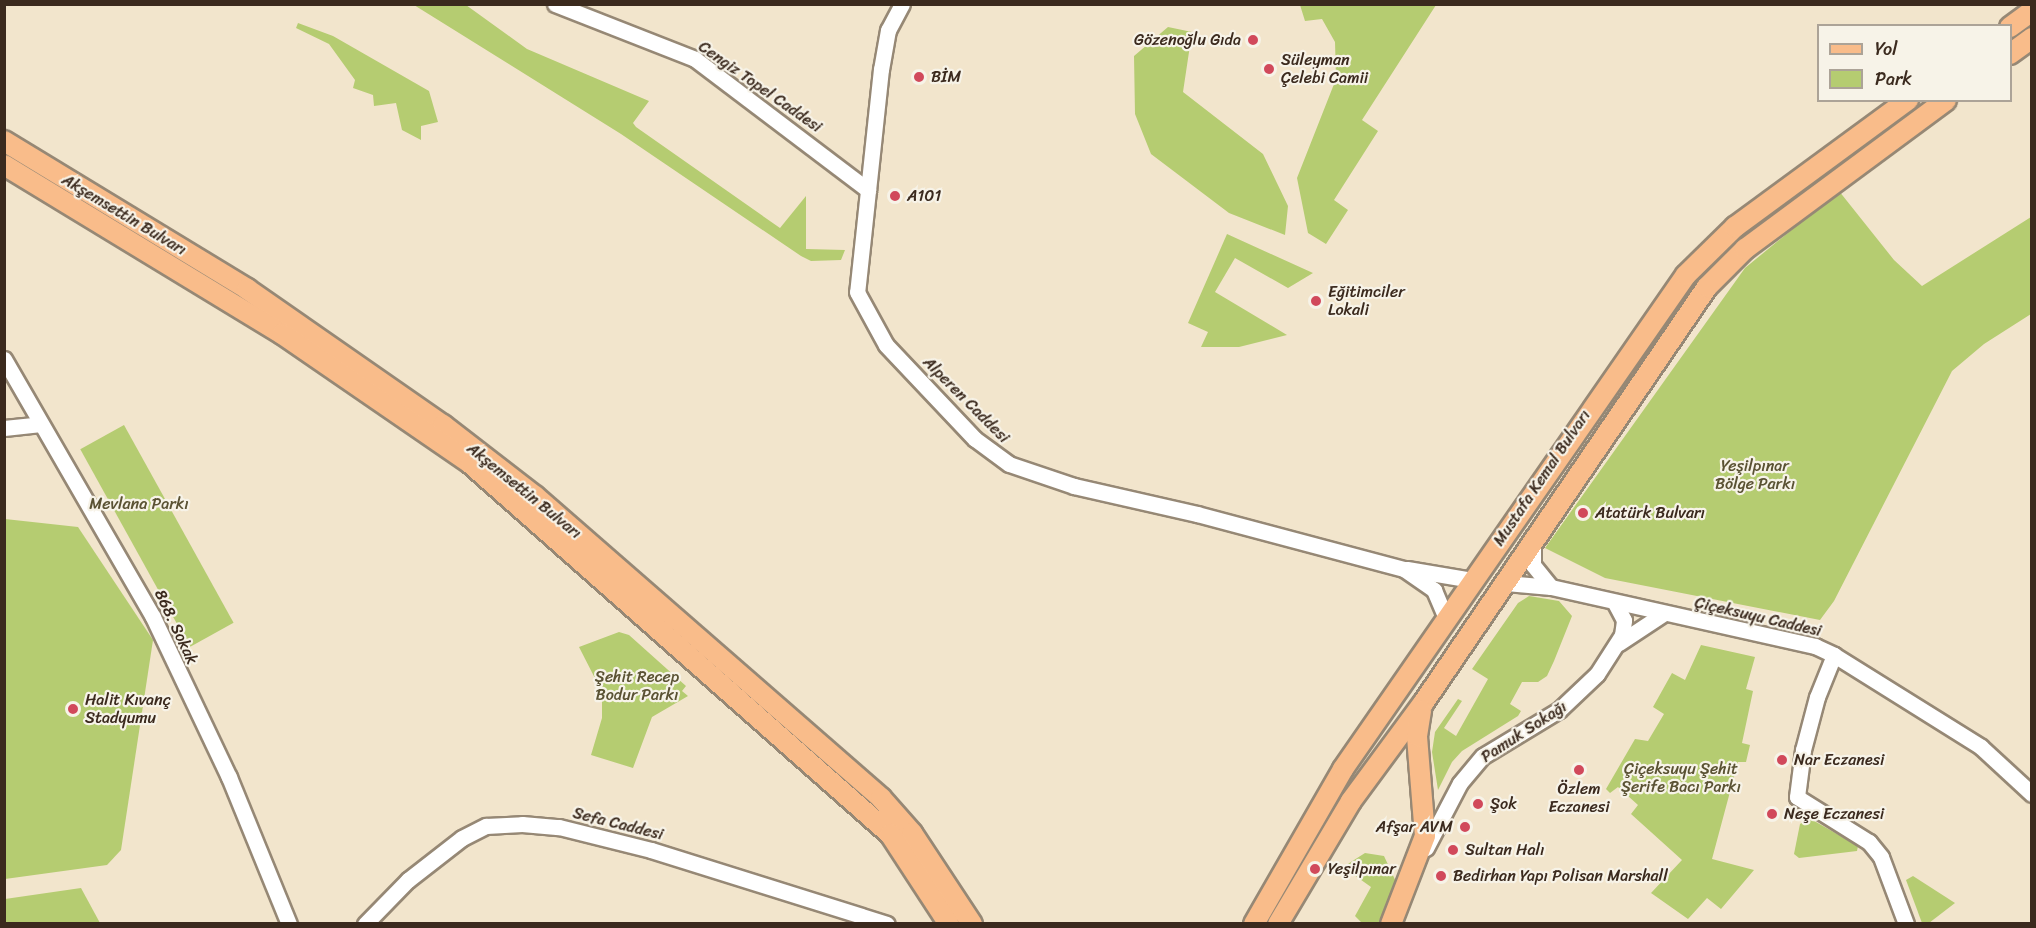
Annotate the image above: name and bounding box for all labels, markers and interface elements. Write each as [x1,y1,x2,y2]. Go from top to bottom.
legend [1817,24,2012,102]
place label: Gözenoğlu Gıda [1134,30,1241,50]
marker: Gözenoğlu Gıda [1246,33,1260,47]
text: Yol [1875,33,1897,65]
street label: Cengiz Topel Caddesi [695,37,825,137]
place label: Süleyman Çelebi Camii [1281,50,1368,88]
marker: Süleyman Çelebi Camii [1262,62,1276,76]
text: Park [1875,63,1912,95]
place label: BİM [931,67,961,87]
marker: BİM [912,70,926,84]
street label: Akşemsettin Bulvarı [58,170,190,260]
place label: A101 [907,186,941,206]
marker: A101 [888,189,902,203]
place label: Eğitimciler Lokali [1328,282,1405,320]
marker: Eğitimciler Lokali [1309,294,1323,308]
street label: Alperen Caddesi [919,353,1013,447]
street label: Mustafa Kemal Bulvarı [1489,406,1595,550]
street label: Akşemsettin Bulvarı [463,439,585,543]
park label: Yeşilpınar Bölge Parkı [1715,456,1795,494]
park label: Mevlana Parkı [89,494,189,514]
place label: Atatürk Bulvarı [1595,503,1705,523]
marker: Atatürk Bulvarı [1576,506,1590,520]
street label: 868. Sokak [150,586,202,668]
street label: Çiçeksuyu Caddesi [1692,593,1824,641]
park label: Şehit Recep Bodur Parkı [595,667,679,705]
place label: Halit Kıvanç Stadyumu [85,690,171,728]
street label: Pamuk Sokağı [1477,697,1571,767]
marker: Halit Kıvanç Stadyumu [66,702,80,716]
place label: Nar Eczanesi [1794,750,1885,770]
marker: Nar Eczanesi [1775,753,1789,767]
park label: Çiçeksuyu Şehit Şerife Bacı Parkı [1621,759,1741,797]
marker: Özlem Eczanesi [1572,763,1586,777]
place label: Özlem Eczanesi [1548,779,1610,817]
place label: Şok [1490,794,1517,814]
marker: Şok [1471,797,1485,811]
street label: Sefa Caddesi [571,804,665,844]
place label: Neşe Eczanesi [1784,804,1884,824]
marker: Neşe Eczanesi [1765,807,1779,821]
place label: Afşar AVM [1376,817,1453,837]
marker: Afşar AVM [1458,820,1472,834]
place label: Sultan Halı [1465,840,1544,860]
marker: Sultan Halı [1446,843,1460,857]
place label: Yeşilpınar [1328,859,1396,879]
marker: Yeşilpınar [1306,860,1324,878]
place label: Bedirhan Yapı Polisan Marshall [1453,866,1668,886]
marker: Bedirhan Yapı Polisan Marshall [1434,869,1448,883]

